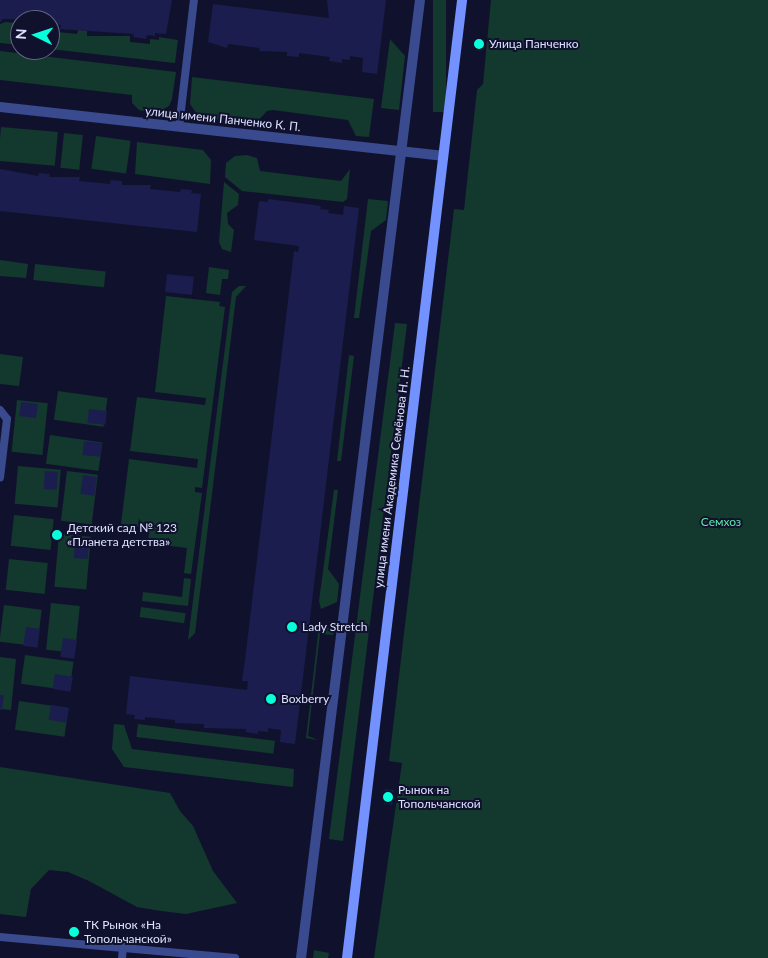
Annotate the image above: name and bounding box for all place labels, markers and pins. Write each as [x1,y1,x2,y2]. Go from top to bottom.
place label: Улица Панченко [489,37,579,51]
marker: Улица Панченко [473,38,485,50]
place label: Детский сад № 123 «Планета детства» [67,521,177,549]
marker: Детский сад № 123 «Планета детства» [51,529,63,541]
place label: Lady Stretch [302,620,368,634]
marker: Lady Stretch [286,621,298,633]
place label: Boxberry [281,692,329,706]
marker: Boxberry [265,693,277,705]
place label: Рынок на Топольчанской [398,783,481,811]
marker: Рынок на Топольчанской [382,791,394,803]
place label: ТК Рынок «На Топольчанской» [84,918,172,946]
marker: ТК Рынок «На Топольчанской» [68,926,80,938]

